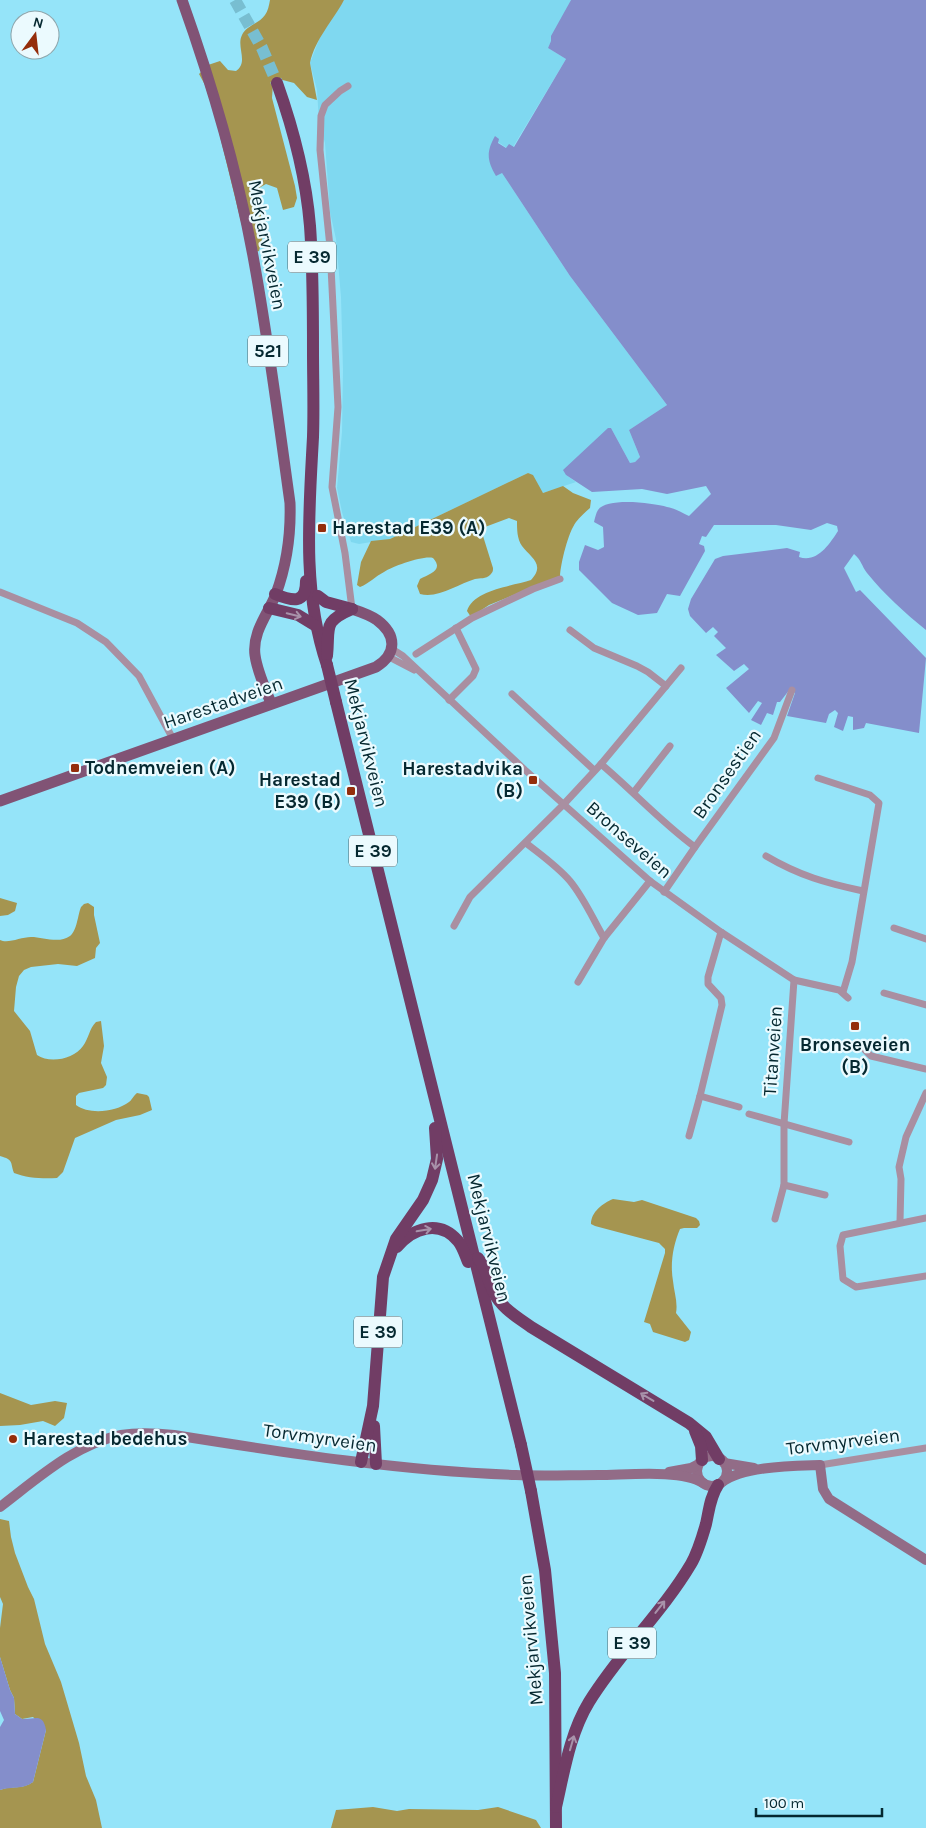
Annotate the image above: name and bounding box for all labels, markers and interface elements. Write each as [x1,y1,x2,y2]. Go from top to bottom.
north arrow [10,10,60,60]
text: N [31,13,45,32]
street label: Mekjarvikveien [244,178,290,312]
road number: E 39 [288,242,336,272]
road number: 521 [248,336,288,366]
place label: Harestad E39 (A) [332,517,486,539]
marker: Harestad E39 (A) [316,522,328,534]
one-way arrow [285,611,301,620]
street label: Harestadveien [160,672,286,734]
street label: Mekjarvikveien [339,676,393,810]
street label: Bronsestien [688,725,766,823]
place label: Todnemveien (A) [85,757,236,779]
place label: Harestadvika (B) [402,758,523,802]
marker: Todnemveien (A) [69,762,81,774]
place label: Harestad E39 (B) [259,769,341,813]
marker: Harestadvika (B) [527,774,539,786]
marker: Harestad E39 (B) [345,785,357,797]
street label: Bronseveien [582,797,676,883]
road number: E 39 [349,836,397,866]
street label: Titanveien [759,1005,787,1097]
marker: Bronseveien (B) [849,1020,861,1032]
place label: Bronseveien (B) [800,1034,910,1078]
one-way arrow [430,1153,440,1169]
street label: Mekjarvikveien [462,1171,516,1305]
one-way arrow [416,1224,432,1234]
road number: E 39 [354,1316,402,1348]
one-way arrow [641,1391,655,1401]
street label: Torvmyrveien [262,1419,378,1457]
street label: Torvmyrveien [785,1424,901,1460]
place label: Harestad bedehus [23,1428,187,1450]
marker: Harestad bedehus [7,1433,19,1445]
street label: Mekjarvikveien [514,1573,548,1707]
one-way arrow [654,1601,665,1614]
road number: E 39 [608,1628,656,1659]
one-way arrow [568,1735,578,1751]
scale bar [756,1786,882,1818]
text: 100 m [764,1794,804,1812]

